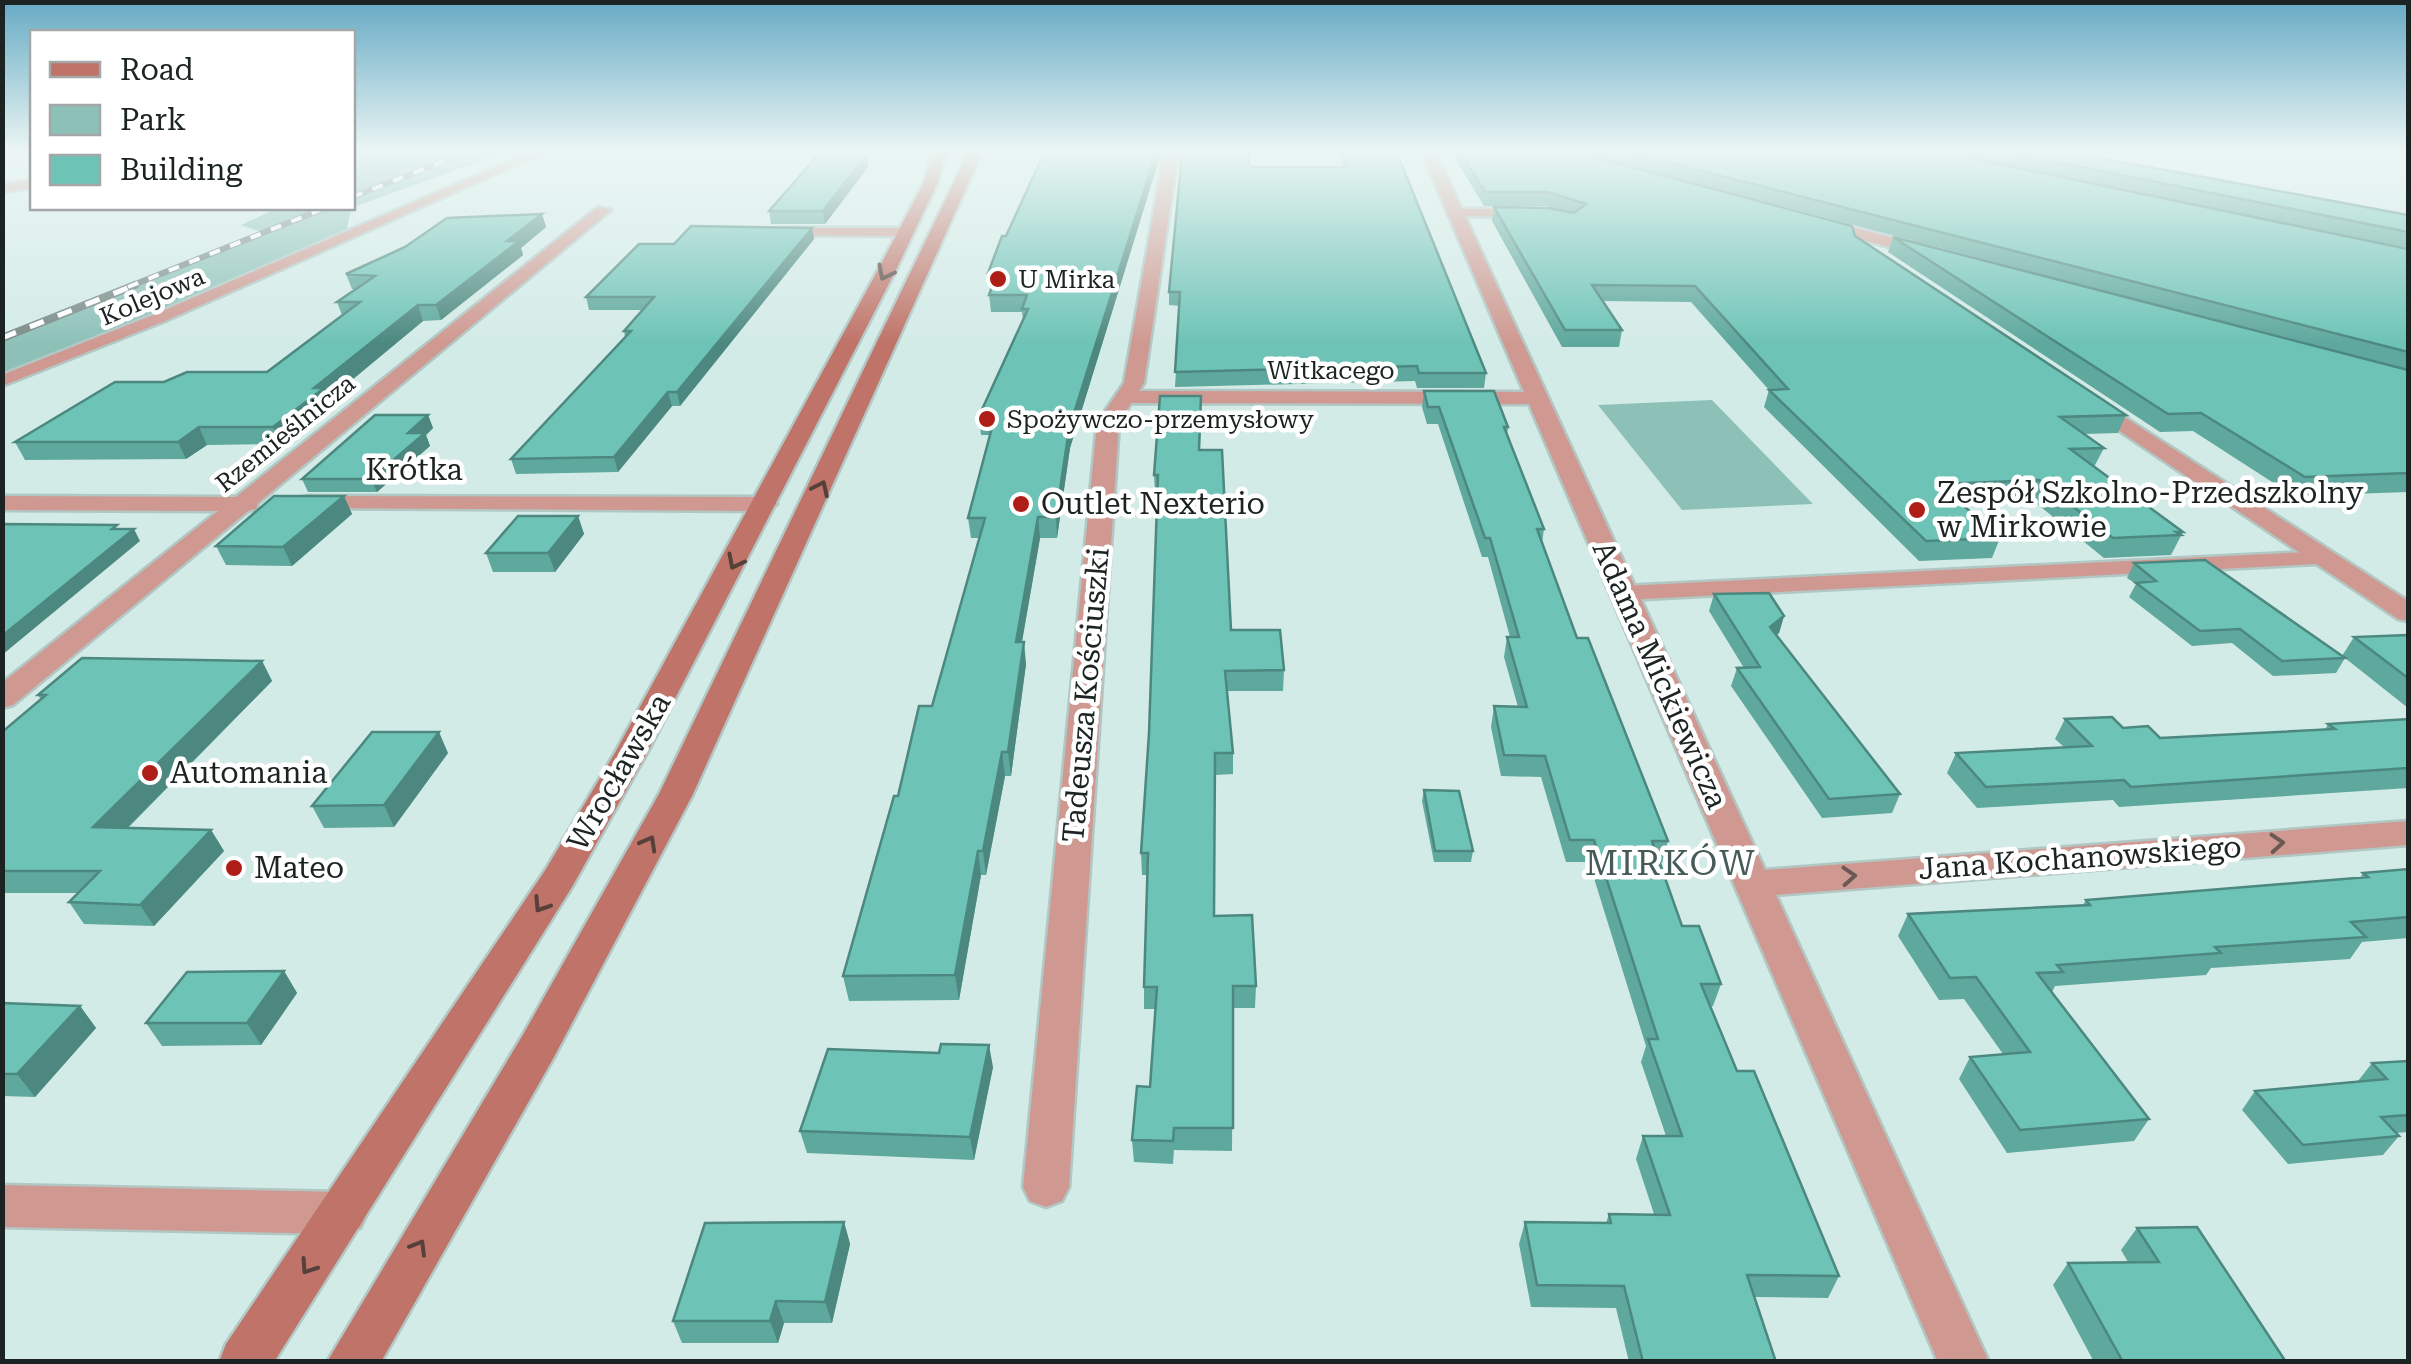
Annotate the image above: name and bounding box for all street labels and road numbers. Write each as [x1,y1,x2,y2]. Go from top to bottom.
street label: Kolejowa [96,261,209,331]
street label: Witkacego [1267,356,1395,385]
street label: Rzemieślnicza [210,368,361,498]
street label: Krótka [365,452,463,487]
street label: Adama Mickiewicza [1586,536,1735,814]
street label: Tadeusza Kościuszki [1055,546,1116,844]
street label: Wrocławska [560,687,678,856]
street label: Jana Kochanowskiego [1917,829,2243,886]

